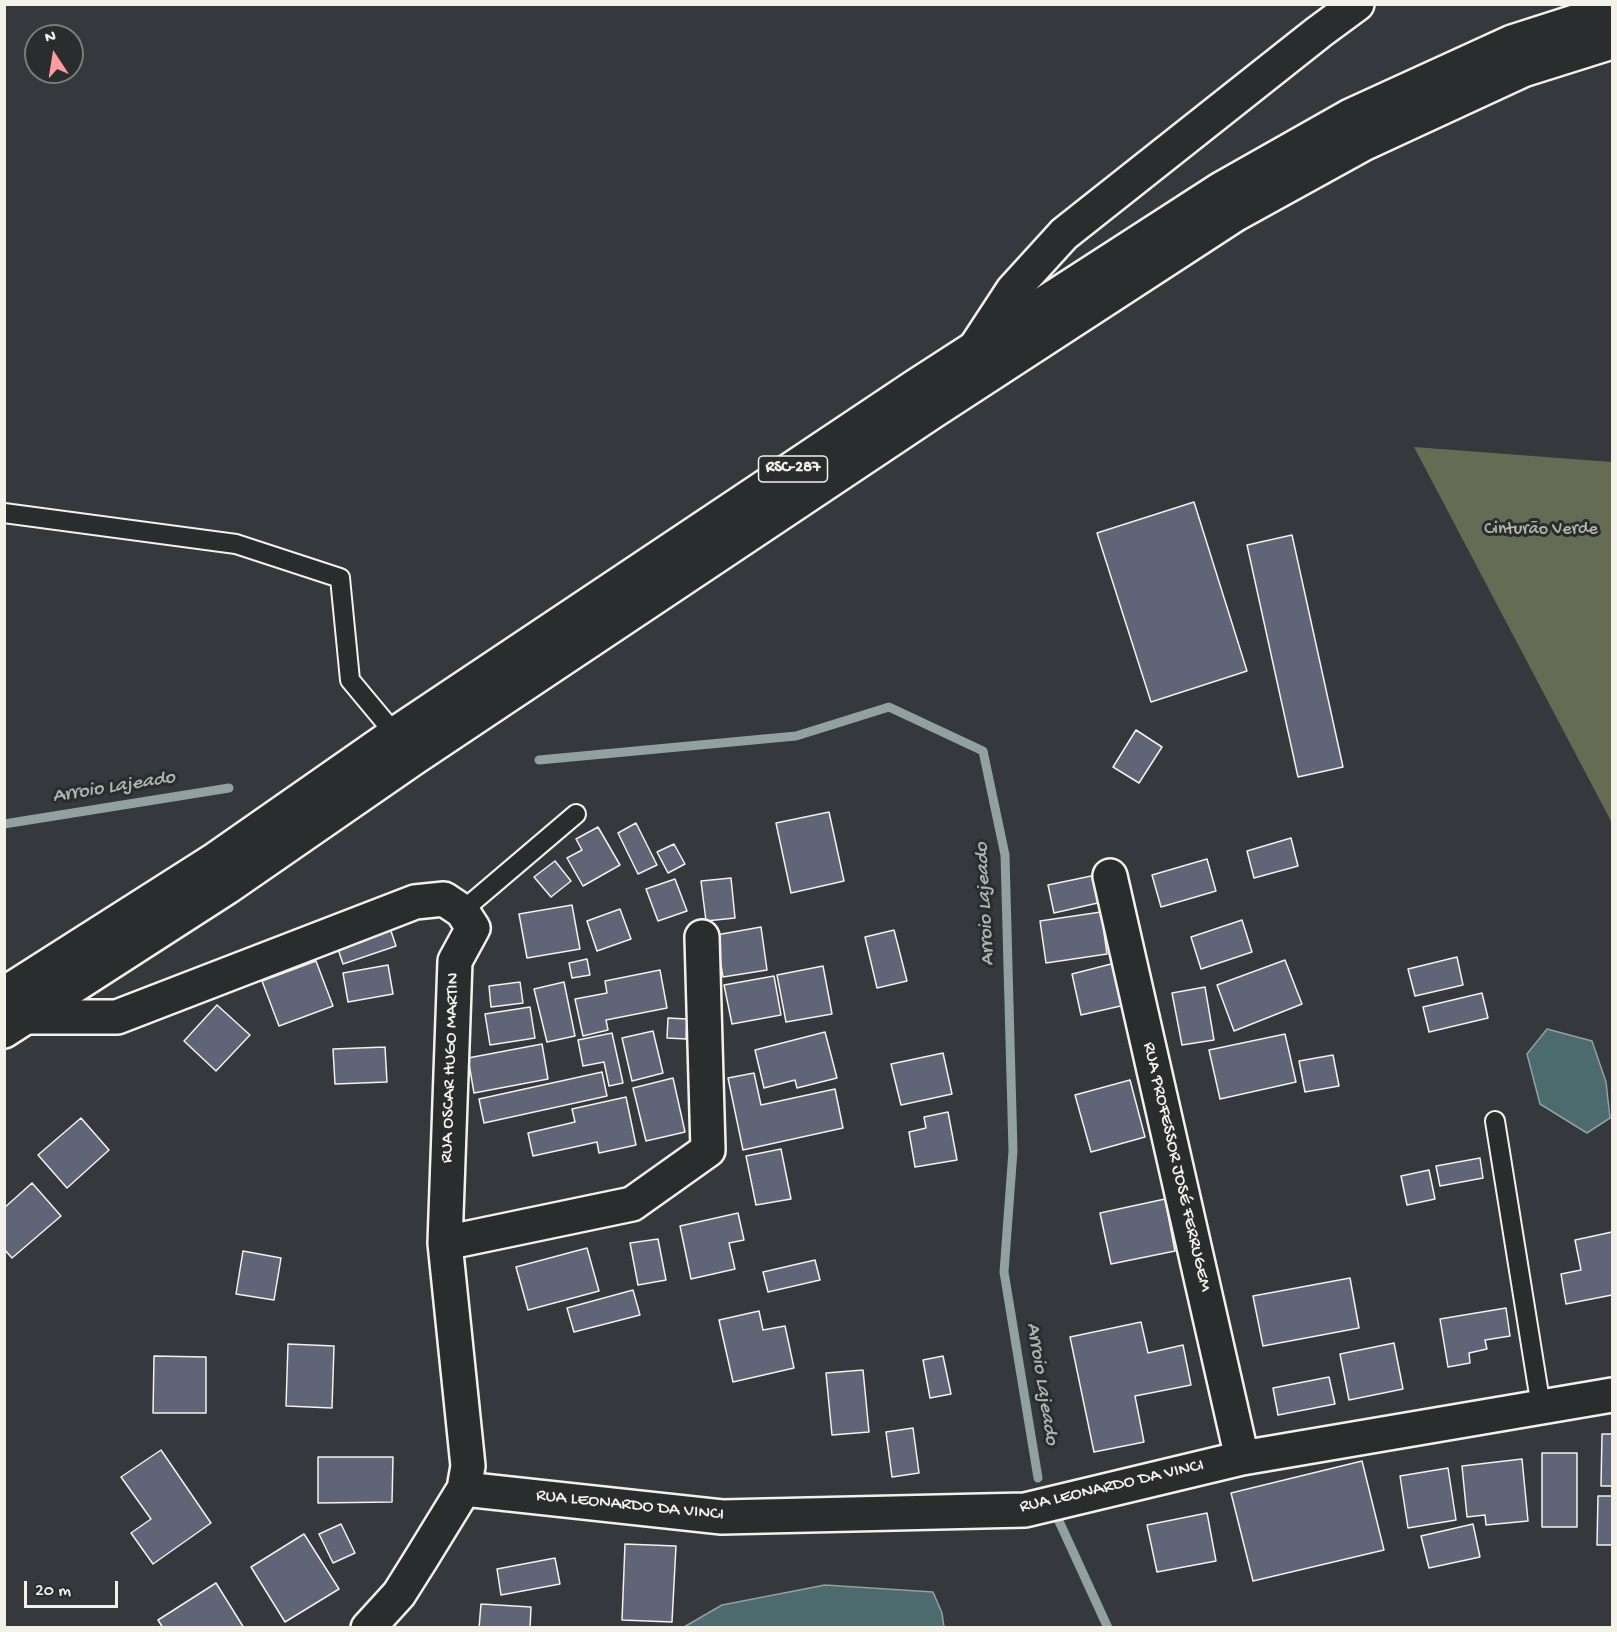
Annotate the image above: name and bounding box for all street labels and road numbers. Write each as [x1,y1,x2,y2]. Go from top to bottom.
road number: RSC-287 [758,456,828,482]
street label: RUA OSCAR HUGO MARTIN [437,972,465,1164]
street label: RUA PROFESSOR JOSÉ FERRUGEM [1137,1040,1215,1294]
street label: RUA LEONARDO DA VINCI [1018,1455,1206,1519]
street label: RUA LEONARDO DA VINCI [535,1485,725,1527]

